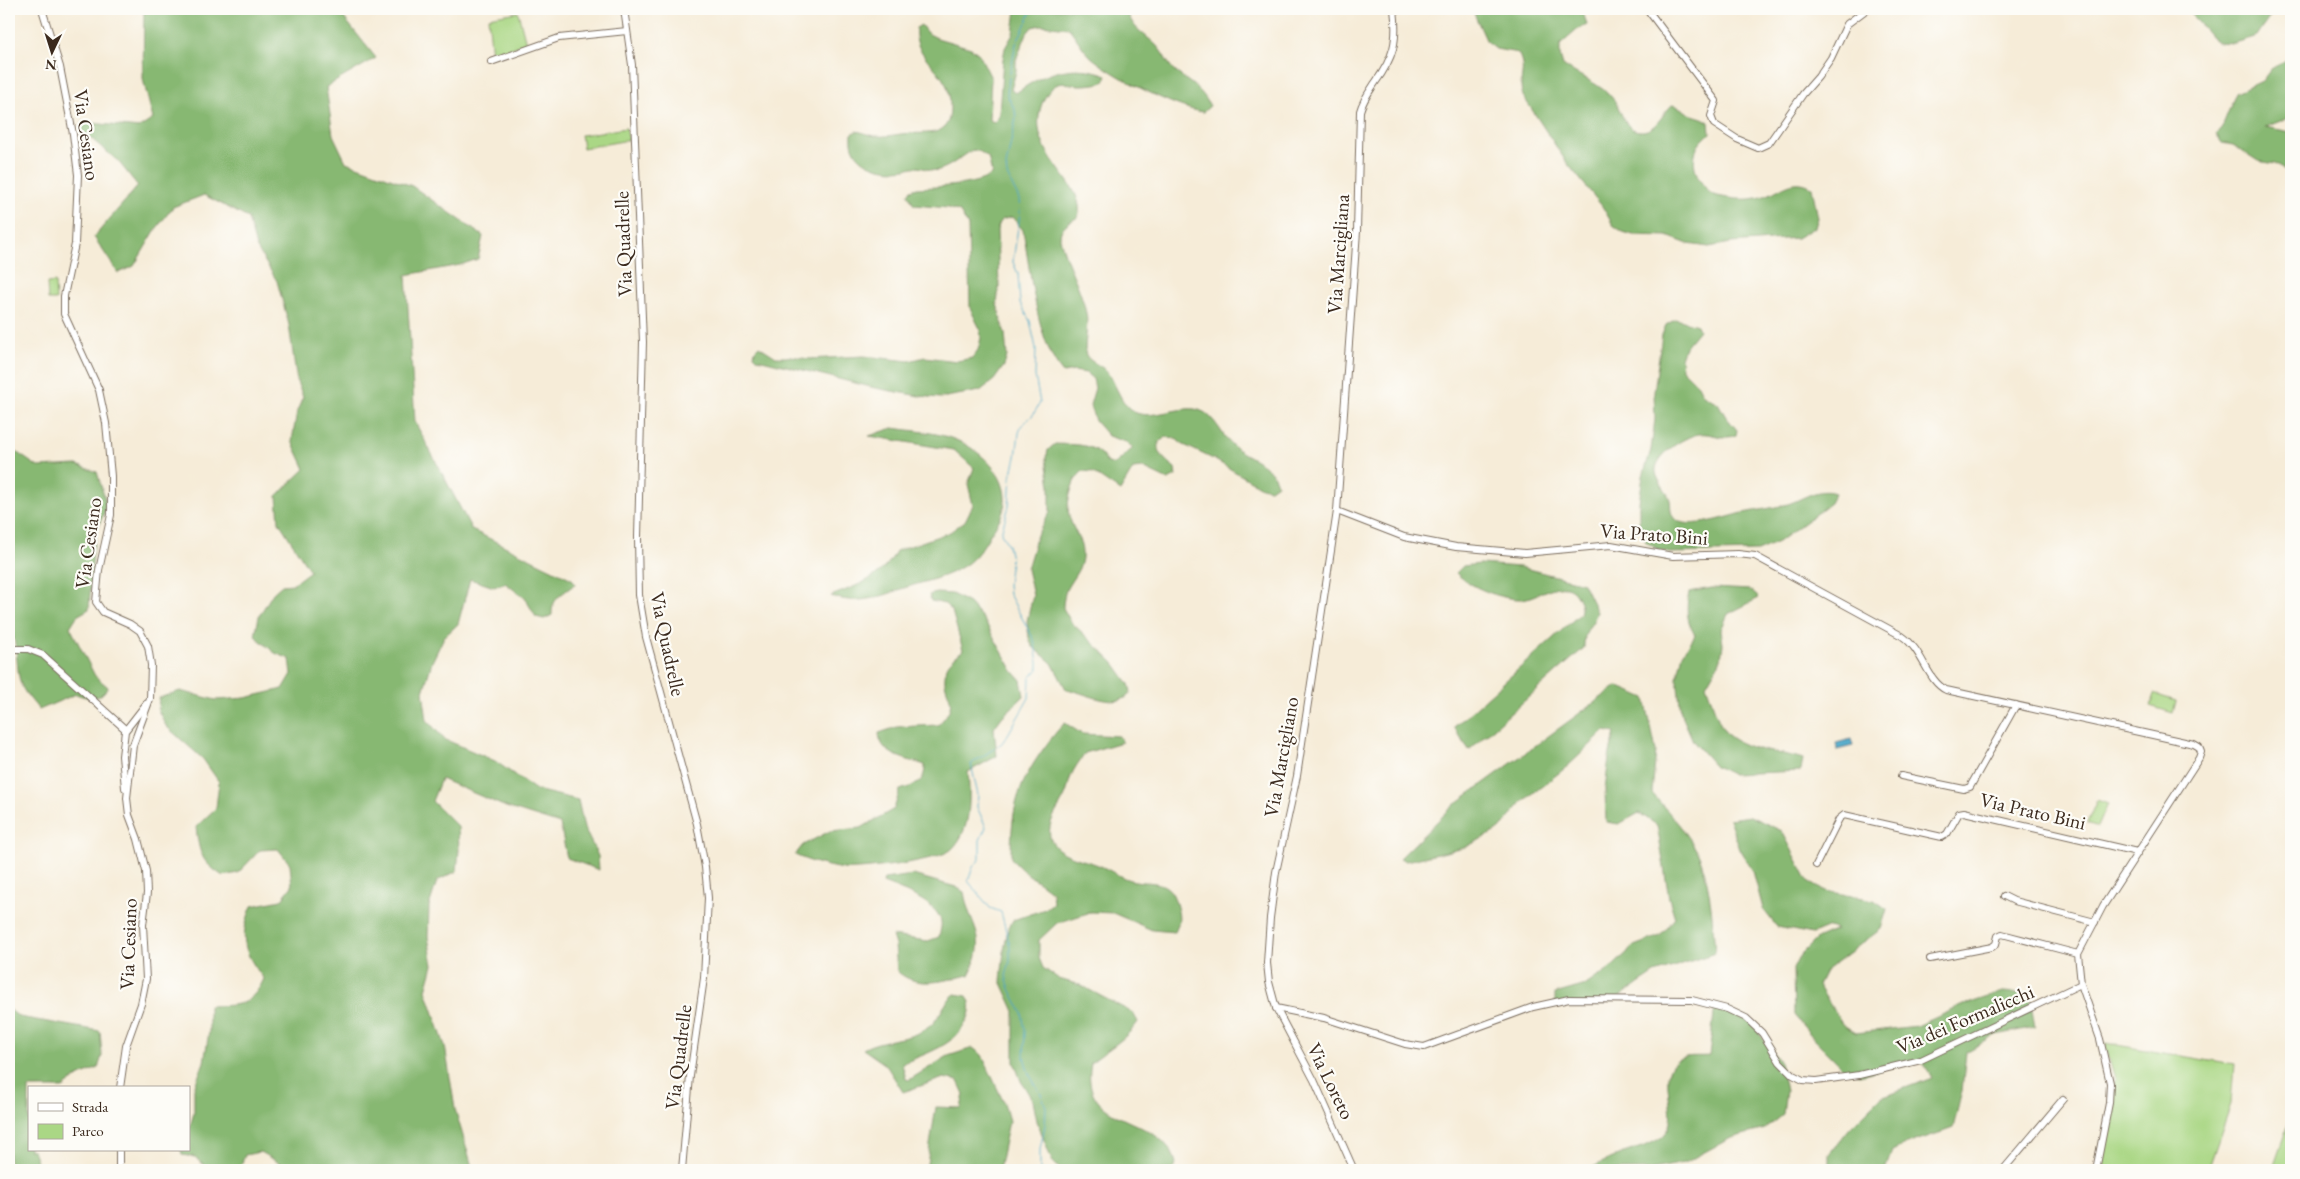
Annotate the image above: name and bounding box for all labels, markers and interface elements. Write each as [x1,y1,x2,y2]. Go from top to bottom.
north arrow [28,28,78,78]
text: N [44,56,57,74]
street label: Via Cesiano [68,88,106,182]
street label: Via Quadrelle [608,191,638,297]
street label: Via Marcigliana [1321,193,1355,315]
street label: Via Cesiano [69,496,107,590]
street label: Via Prato Bini [1599,517,1709,551]
street label: Via Quadrelle [644,590,692,699]
street label: Via Marcigliano [1258,695,1304,819]
street label: Via Prato Bini [1978,786,2089,836]
street label: Via Cesiano [113,898,143,990]
street label: Via dei Formalicchi [1892,978,2038,1060]
street label: Via Quadrelle [659,1003,697,1111]
street label: Via Loreto [1301,1038,1361,1124]
legend [28,1086,190,1152]
text: Strada [72,1097,108,1116]
text: Parco [72,1121,104,1140]

